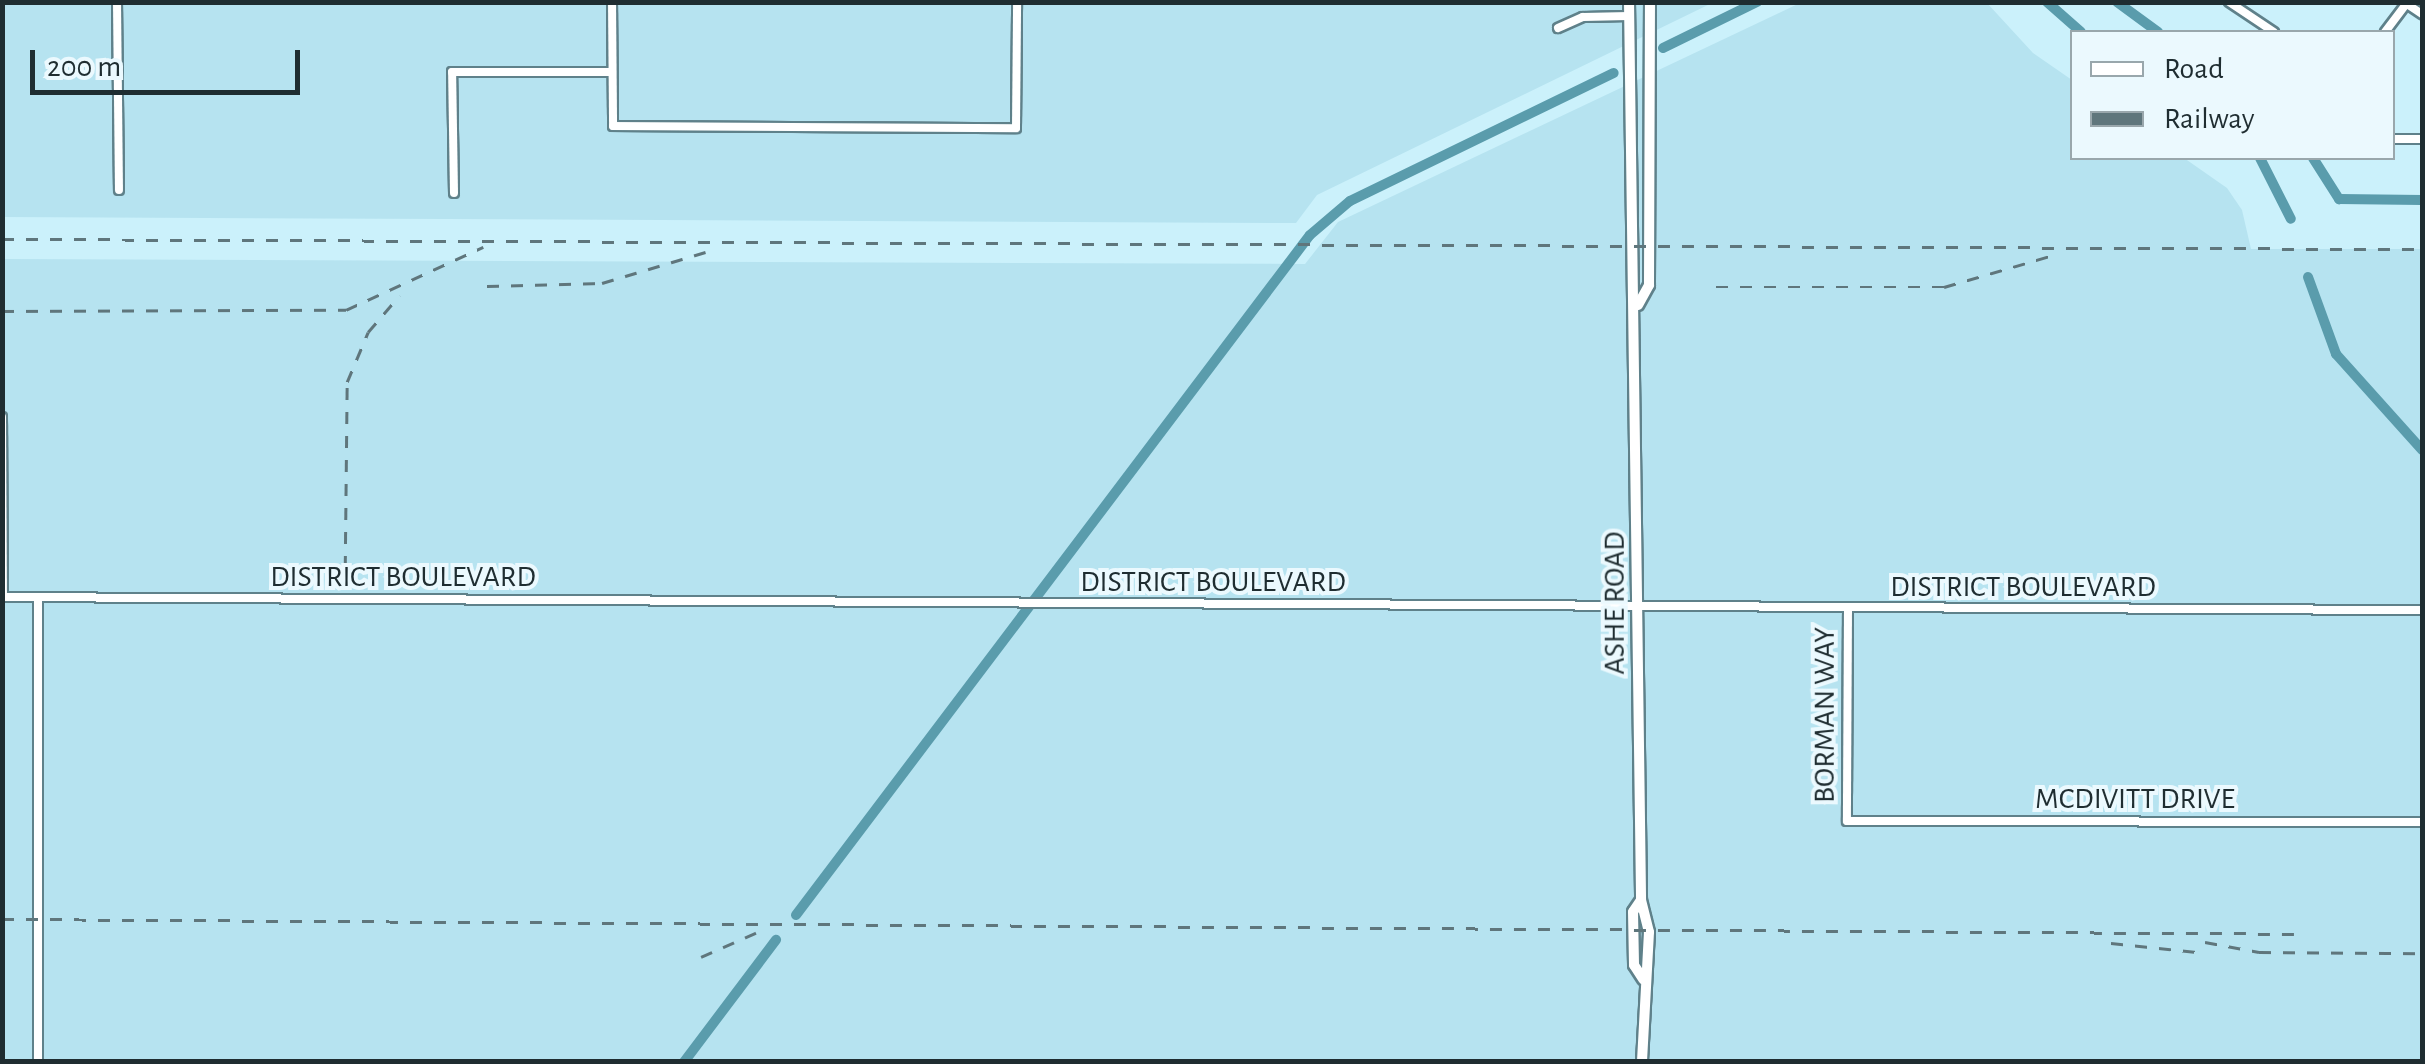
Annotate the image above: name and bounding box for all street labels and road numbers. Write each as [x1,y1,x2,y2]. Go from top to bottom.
street label: ASHE ROAD [1597,531,1633,675]
street label: DISTRICT BOULEVARD [270,559,536,595]
street label: DISTRICT BOULEVARD [1080,564,1346,600]
street label: DISTRICT BOULEVARD [1890,569,2156,605]
street label: BORMAN WAY [1807,627,1843,803]
street label: MCDIVITT DRIVE [2035,781,2235,817]

